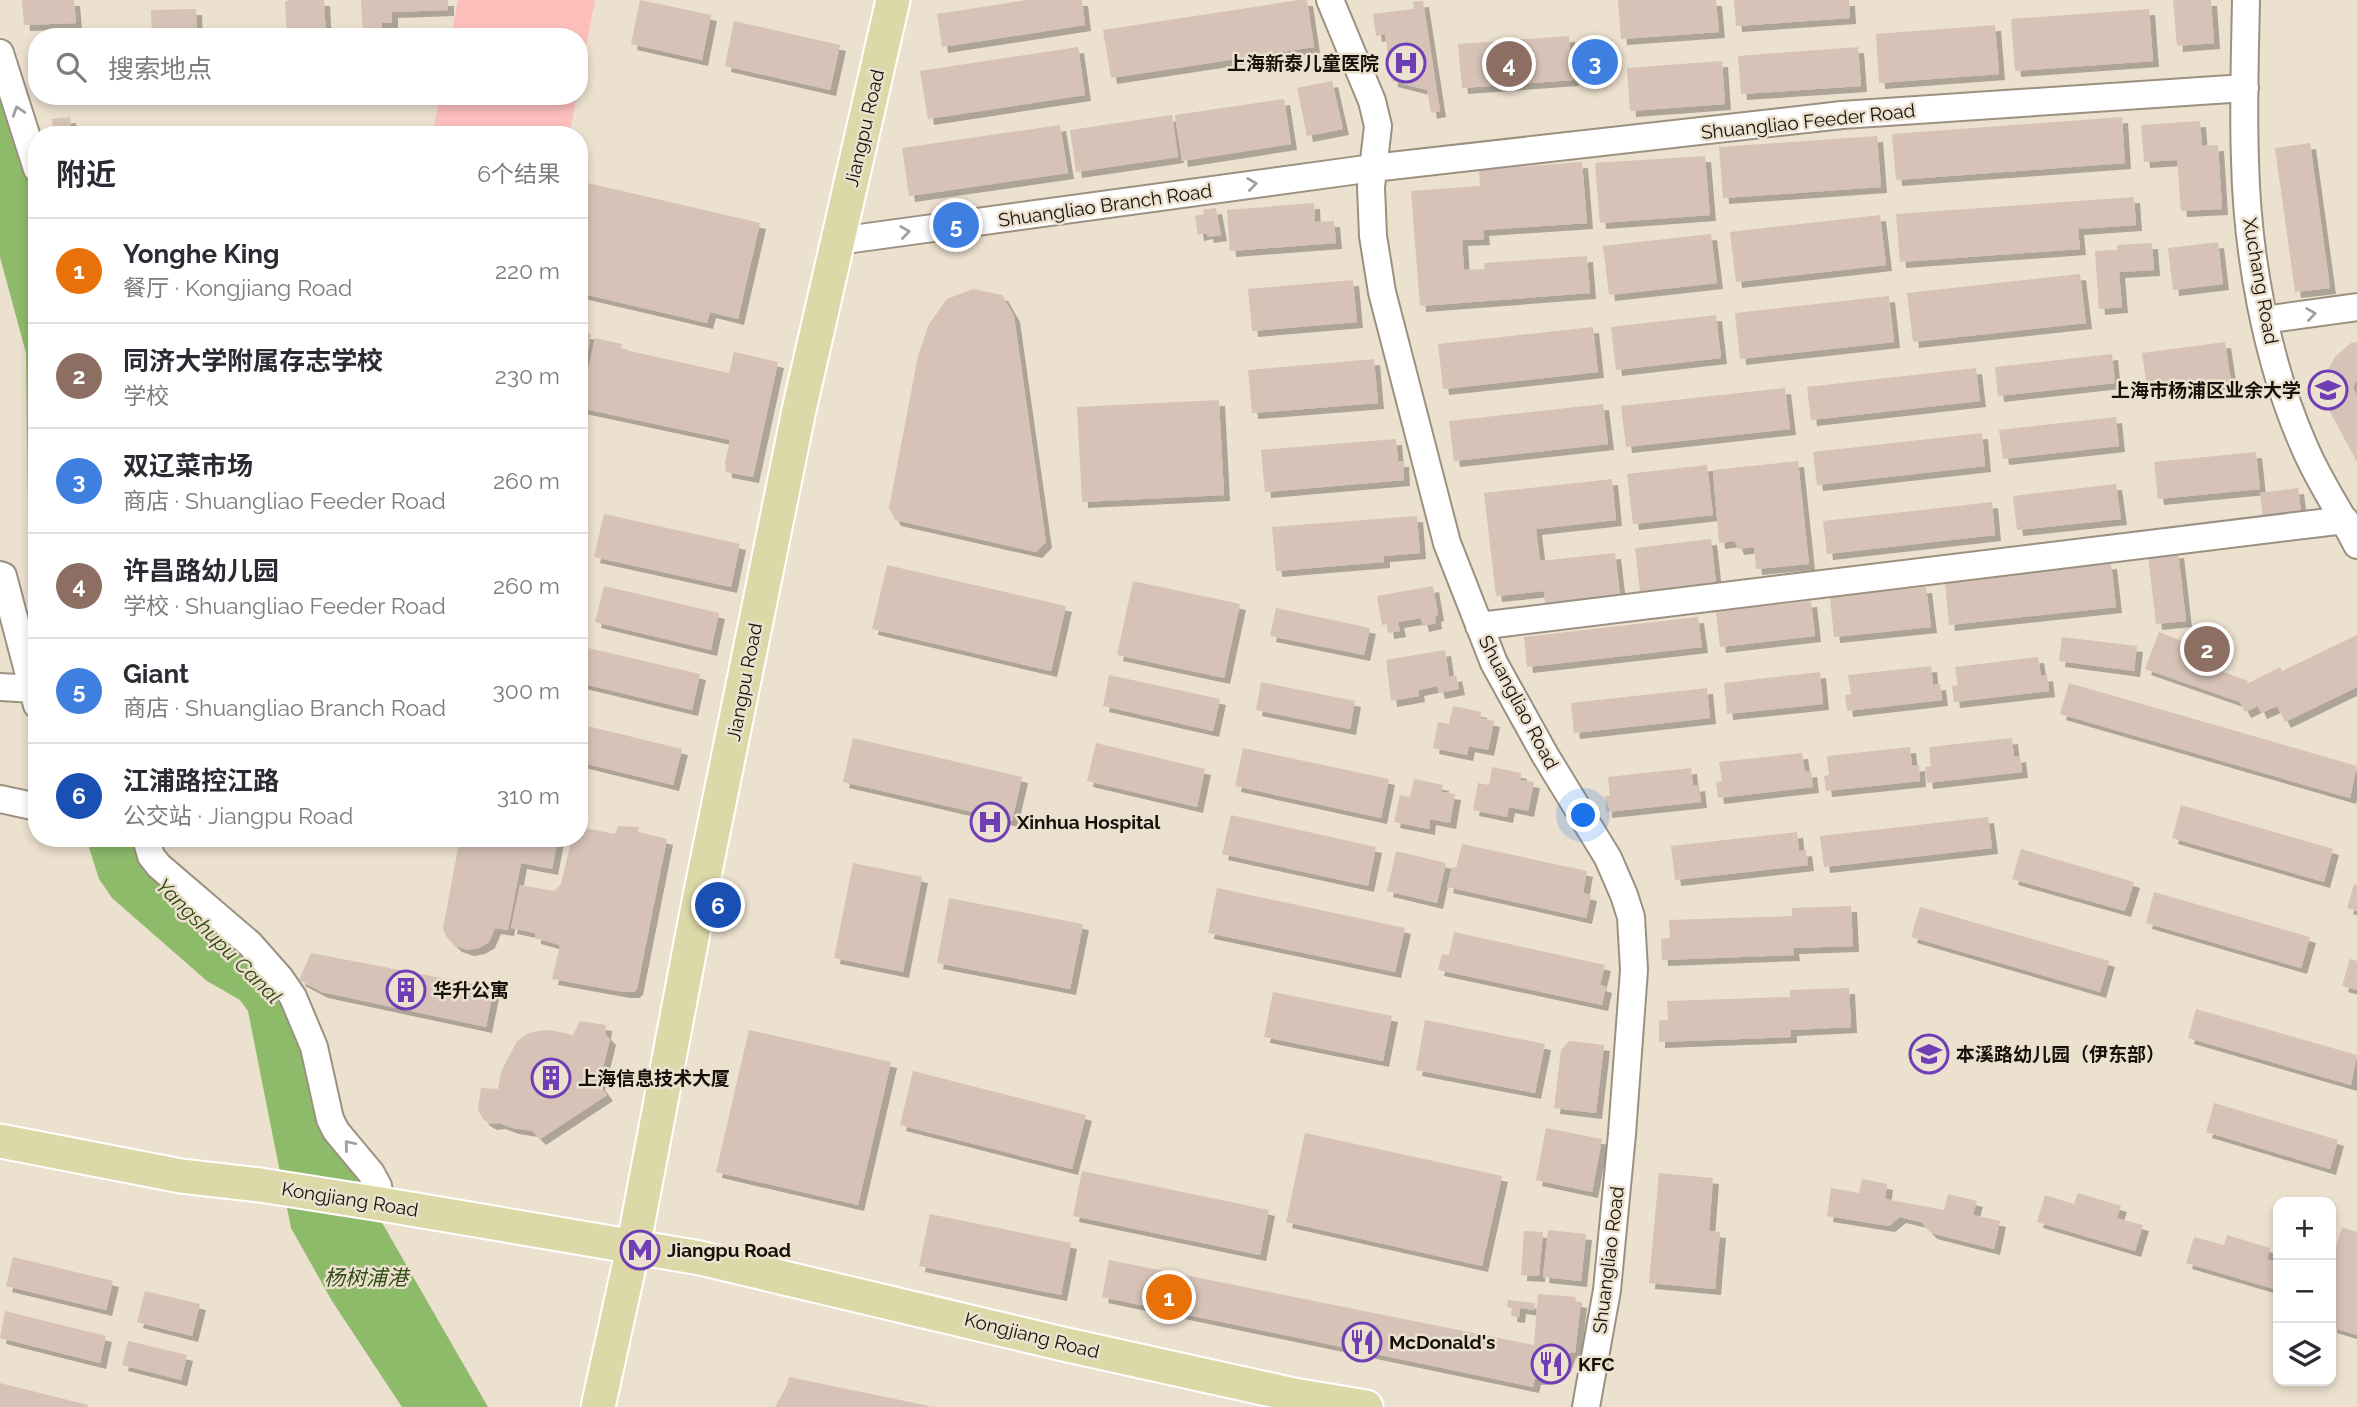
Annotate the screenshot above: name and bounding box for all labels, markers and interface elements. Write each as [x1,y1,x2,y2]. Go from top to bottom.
search box [28,28,588,105]
pin: 3 [1572,36,1618,88]
pin: 4 [1486,38,1532,90]
hospital icon: 上海新泰儿童医院 [1385,42,1427,84]
icon: search [52,48,90,86]
place label: 上海新泰儿童医院 [1227,52,1379,74]
text: 搜索地点 [108,54,212,84]
street label: Jiangpu Road [840,67,888,189]
street label: Shuangliao Feeder Road [1700,99,1916,143]
one-way arrow [12,105,27,117]
text: 附近 [56,157,116,192]
text: 6个结果 [477,160,560,187]
one-way arrow [1246,177,1258,192]
street label: Shuangliao Branch Road [997,179,1213,231]
pin: 5 [933,199,979,251]
street label: Xuchang Road [2239,216,2283,346]
one-way arrow [899,225,911,240]
text: Yonghe King [123,239,279,269]
text: 1 [73,257,85,284]
text: 220 m [495,257,560,284]
text: 餐厅 · Kongjiang Road [123,274,352,301]
one-way arrow [2305,306,2317,321]
text: 同济大学附属存志学校 [123,346,383,376]
text: 2 [73,362,85,389]
text: 230 m [495,362,560,389]
school or university icon: 上海市杨浦区业余大学 [2307,369,2349,411]
place label: 上海市杨浦区业余大学 [2111,379,2301,401]
text: 学校 [123,382,169,409]
text: 双辽菜市场 [123,451,253,481]
text: 3 [73,467,85,494]
text: 260 m [493,467,560,494]
text: 商店 · Shuangliao Feeder Road [123,487,446,514]
text: 许昌路幼儿园 [123,556,279,586]
text: 4 [72,572,86,599]
text: 260 m [493,572,560,599]
text: 学校 · Shuangliao Feeder Road [123,592,446,619]
street label: Jiangpu Road [722,621,766,743]
pin: 2 [2184,623,2230,675]
street label: Shuangliao Road [1474,631,1564,773]
text: Giant [123,659,189,689]
text: 5 [73,677,85,704]
text: 300 m [493,677,560,704]
text: 商店 · Shuangliao Branch Road [123,694,446,721]
text: 江浦路控江路 [123,766,279,796]
text: 6 [72,782,86,809]
text: 310 m [497,782,560,809]
your location [1566,798,1600,832]
hospital icon: Xinhua Hospital [969,801,1011,843]
text: 公交站 · Jiangpu Road [123,802,353,829]
place label: Xinhua Hospital [1016,811,1161,833]
water label: Yangshupu Canal [151,873,287,1009]
pin: 6 [695,879,741,931]
building icon: 华升公寓 [385,969,427,1011]
place label: 华升公寓 [433,979,509,1001]
school or university icon: 本溪路幼儿园（伊东部） [1908,1033,1950,1075]
place label: 本溪路幼儿园（伊东部） [1956,1043,2165,1065]
building icon: 上海信息技术大厦 [530,1057,572,1099]
place label: 上海信息技术大厦 [578,1067,730,1089]
one-way arrow [345,1140,357,1153]
street label: Kongjiang Road [280,1177,420,1221]
street label: Shuangliao Road [1588,1185,1628,1335]
map controls [2273,1197,2336,1386]
button: + [2273,1197,2336,1260]
metro station icon: Jiangpu Road [619,1229,661,1271]
place label: Jiangpu Road [667,1239,791,1261]
button: − [2273,1260,2336,1323]
water label: 杨树浦港 [324,1265,411,1290]
pin: 1 [1146,1271,1192,1323]
street label: Kongjiang Road [962,1308,1102,1362]
restaurant icon: McDonald's [1341,1321,1383,1363]
button: layers [2273,1323,2336,1386]
place label: McDonald's [1389,1331,1495,1353]
restaurant icon: KFC [1530,1343,1572,1385]
place label: KFC [1578,1353,1614,1375]

